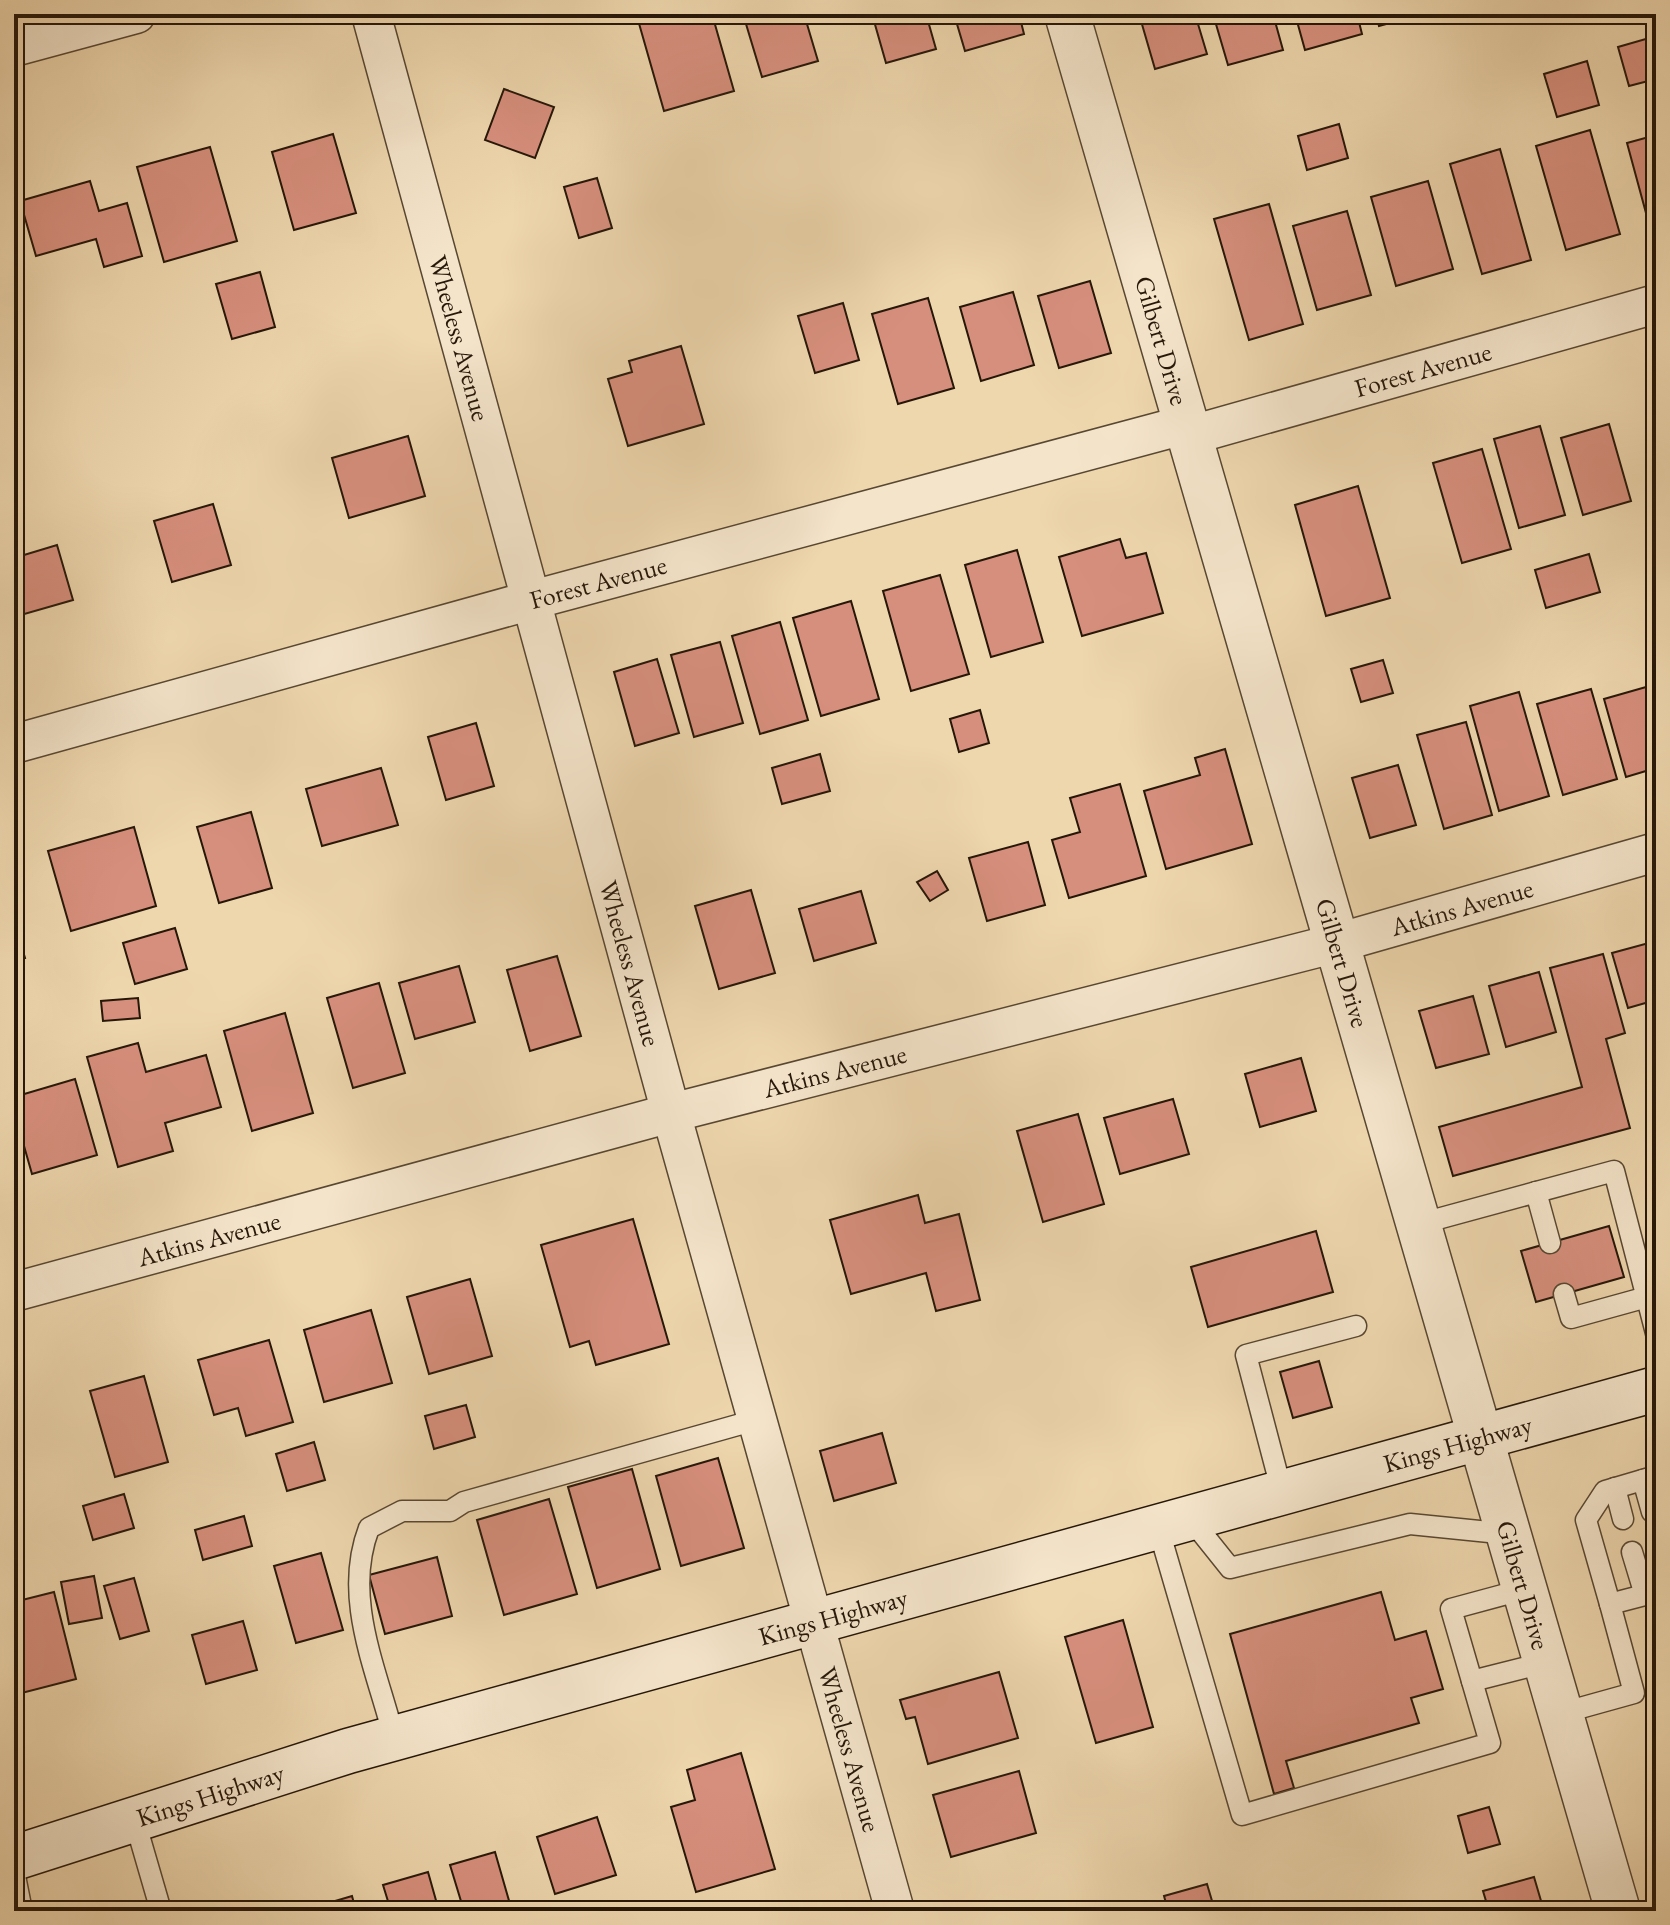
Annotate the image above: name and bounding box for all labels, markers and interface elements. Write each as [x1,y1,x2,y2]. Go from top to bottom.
street label: Wheeless Avenue [421,252,498,425]
street label: Gilbert Drive [1127,272,1197,409]
street label: Forest Avenue [1351,334,1495,405]
street label: Forest Avenue [526,548,670,617]
street label: Atkins Avenue [1386,871,1537,944]
street label: Wheeless Avenue [591,877,669,1050]
street label: Gilbert Drive [1308,894,1377,1031]
street label: Atkins Avenue [759,1037,910,1106]
street label: Atkins Avenue [133,1203,284,1275]
street label: Kings Highway [1379,1407,1537,1481]
street label: Gilbert Drive [1488,1517,1558,1654]
street label: Kings Highway [755,1580,912,1654]
street label: Wheeless Avenue [810,1663,889,1836]
street label: Kings Highway [132,1755,289,1835]

